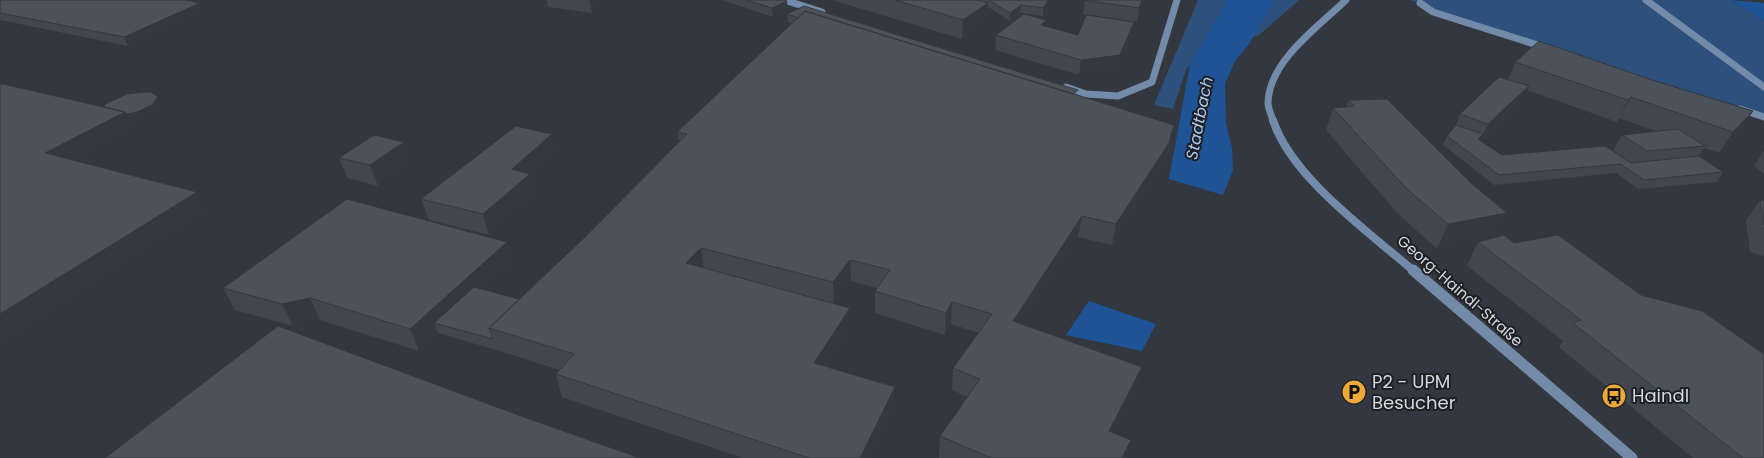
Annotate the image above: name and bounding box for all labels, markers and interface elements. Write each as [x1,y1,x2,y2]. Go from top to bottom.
water label: Stadtbach [1180,75,1219,162]
street label: Georg-Haindl-Straße [1393,230,1528,351]
place label: P2 - UPM Besucher [1372,369,1456,415]
parking icon: P2 - UPM Besucher [1341,379,1367,405]
bus stop icon: Haindl [1601,383,1627,409]
place label: Haindl [1632,383,1689,408]

